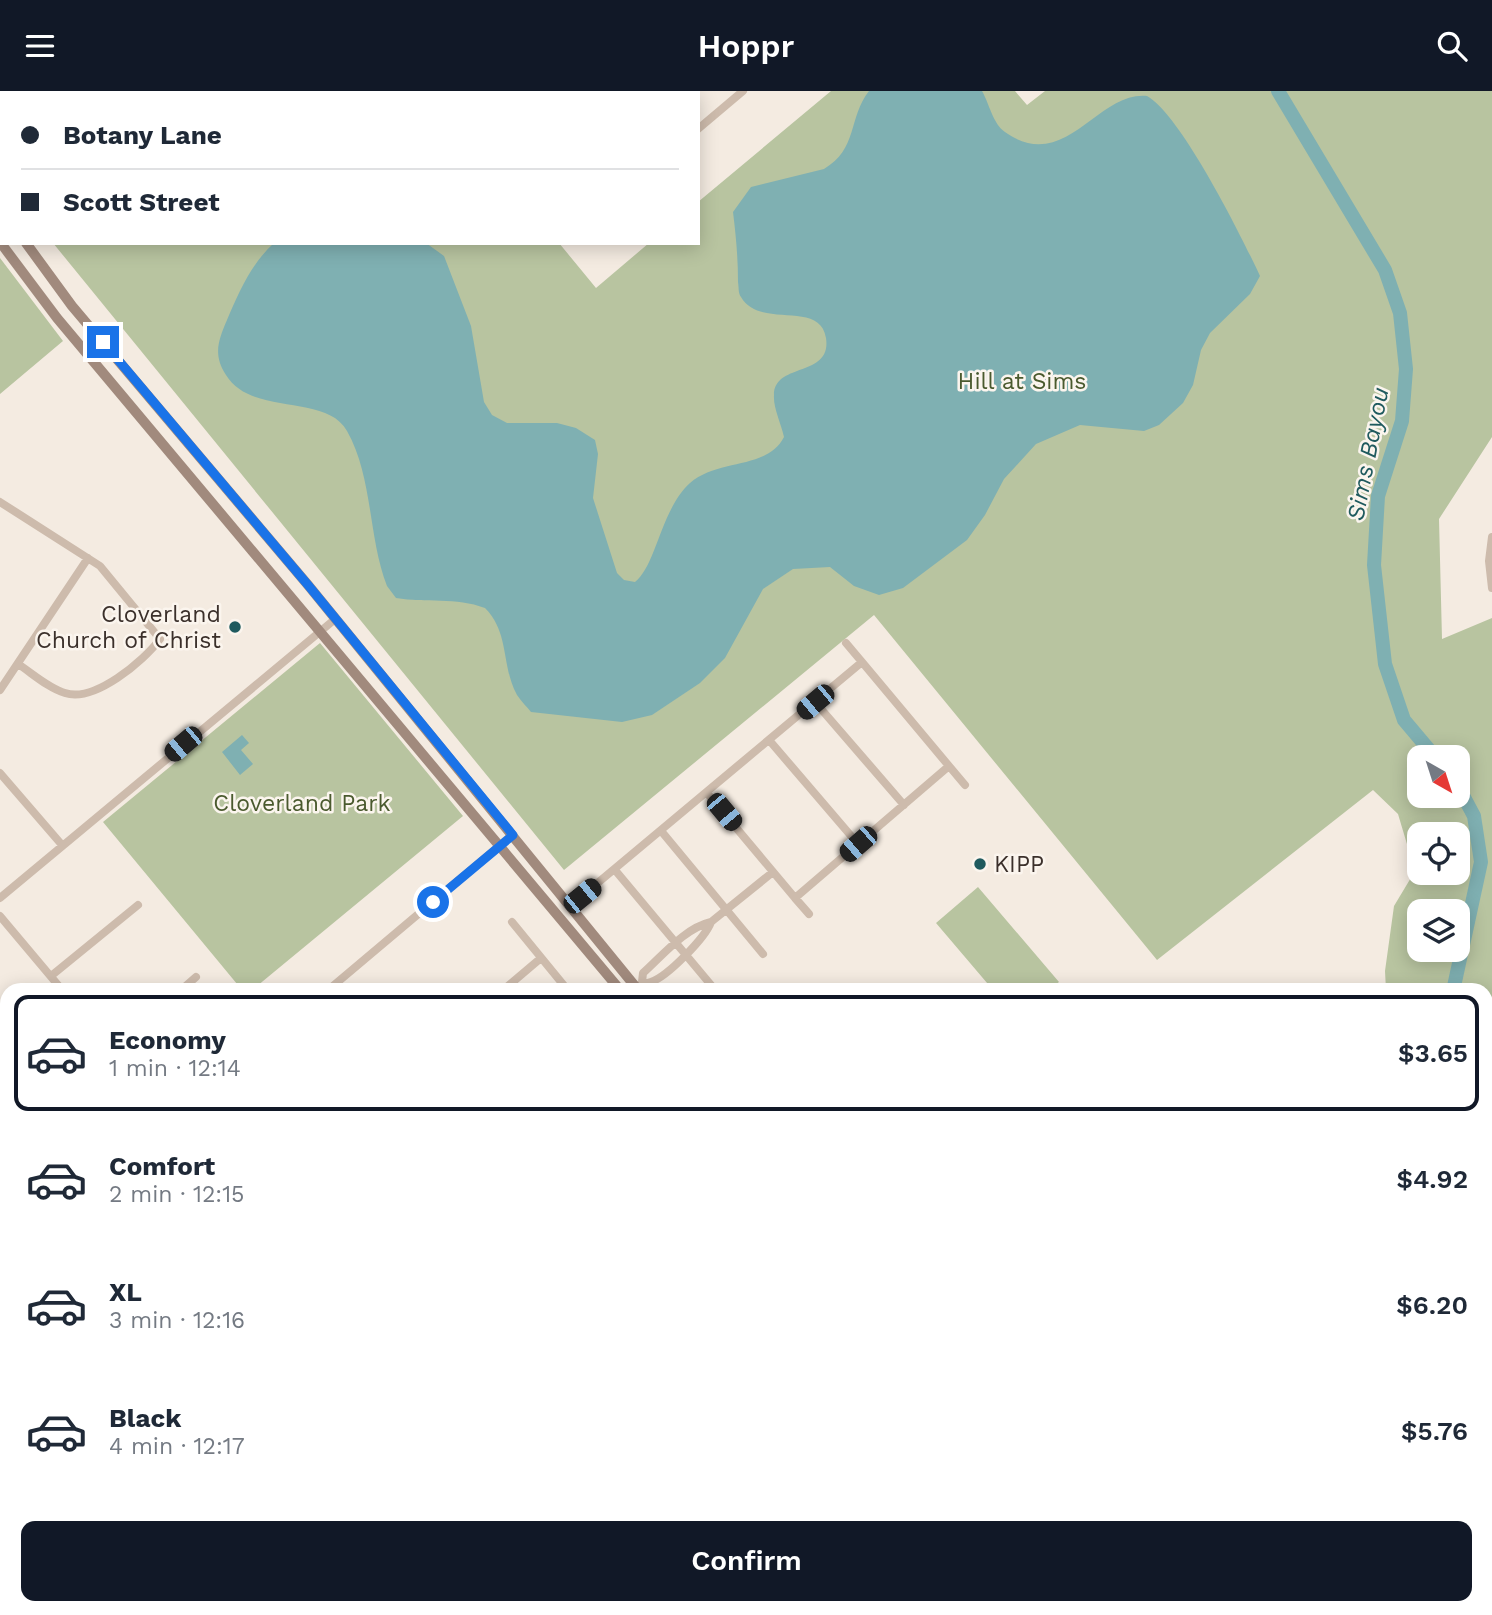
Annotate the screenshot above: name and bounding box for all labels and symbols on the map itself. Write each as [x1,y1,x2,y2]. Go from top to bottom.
route end [87,326,119,358]
park label: Hill at Sims [958,368,1086,395]
water label: Sims Bayou [1341,385,1395,523]
place label: Cloverland Church of Christ [36,601,221,654]
marker: Cloverland Church of Christ [227,619,243,635]
car [793,680,838,724]
car [161,722,206,766]
north arrow [1407,745,1470,809]
car [703,789,746,835]
park label: Cloverland Park [213,790,391,817]
car [836,822,881,866]
place label: KIPP [994,851,1044,878]
marker: KIPP [972,856,988,872]
car [560,875,605,917]
route start [417,886,449,918]

